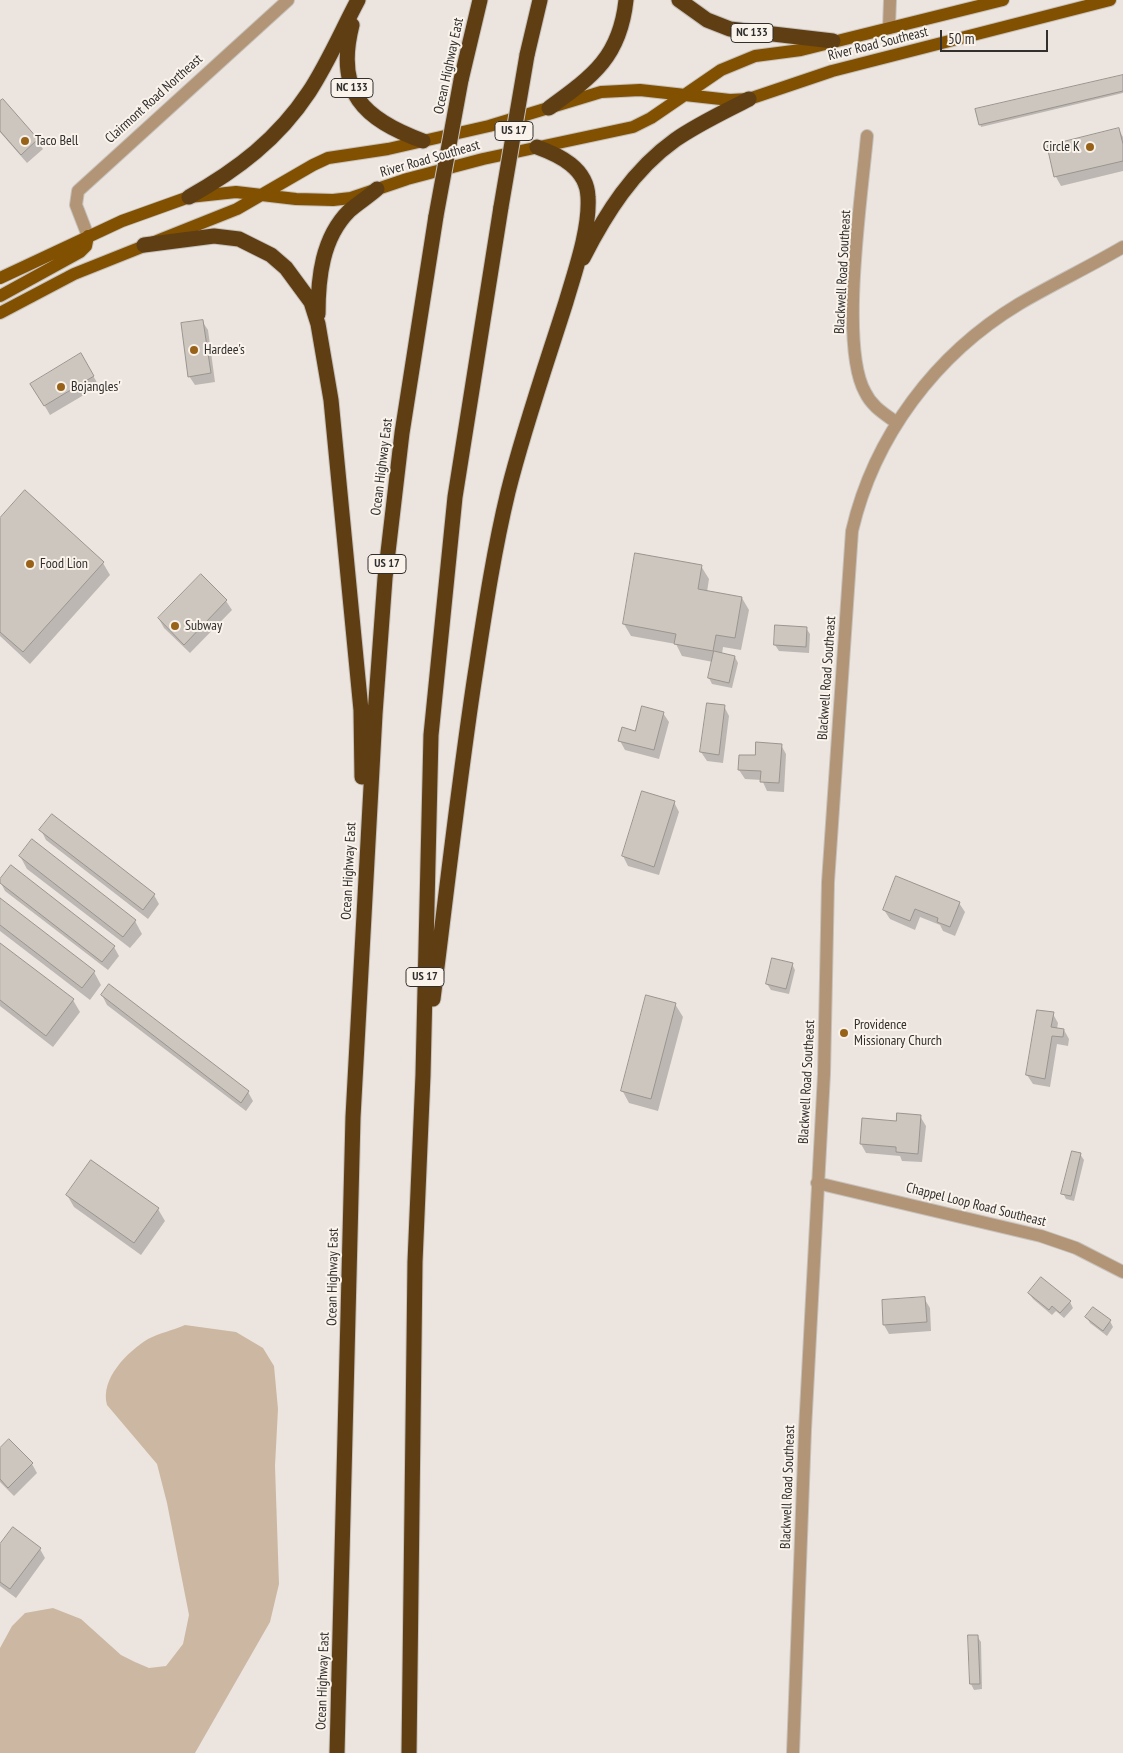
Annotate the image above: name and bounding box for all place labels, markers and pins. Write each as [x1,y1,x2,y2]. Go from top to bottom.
place label: Taco Bell [35,133,78,149]
marker: Taco Bell [19,135,31,147]
place label: Circle K [1043,139,1080,155]
marker: Circle K [1084,141,1096,153]
place label: Hardee's [204,342,245,358]
marker: Hardee's [188,344,200,356]
place label: Bojangles' [71,379,121,395]
marker: Bojangles' [55,381,67,393]
place label: Food Lion [40,556,88,572]
marker: Food Lion [24,558,36,570]
place label: Subway [185,618,222,634]
marker: Subway [169,620,181,632]
place label: Providence Missionary Church [854,1017,942,1050]
marker: Providence Missionary Church [838,1027,850,1039]

